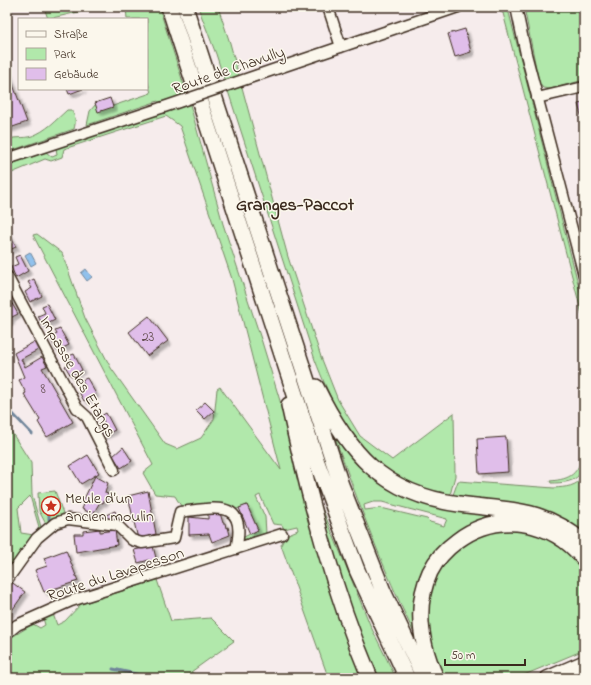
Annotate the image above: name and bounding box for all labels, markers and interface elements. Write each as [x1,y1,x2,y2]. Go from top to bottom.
legend [18,18,148,90]
text: Straße [54,26,88,44]
street label: Route de Chavully [169,40,288,101]
text: Park [54,46,76,64]
text: Gebäude [54,66,99,84]
district label: Granges-Paccot [236,193,355,220]
street label: Impasse des Etangs [33,312,122,442]
house number: 23 [142,327,155,348]
house number: 8 [40,379,46,400]
place label: Meule d’un ancien moulin [65,487,154,529]
place icon: Meule d’un ancien moulin [40,495,62,517]
street label: Route du Lavapesson [44,541,187,608]
scale bar [445,641,525,667]
text: 50 m [451,647,475,665]

